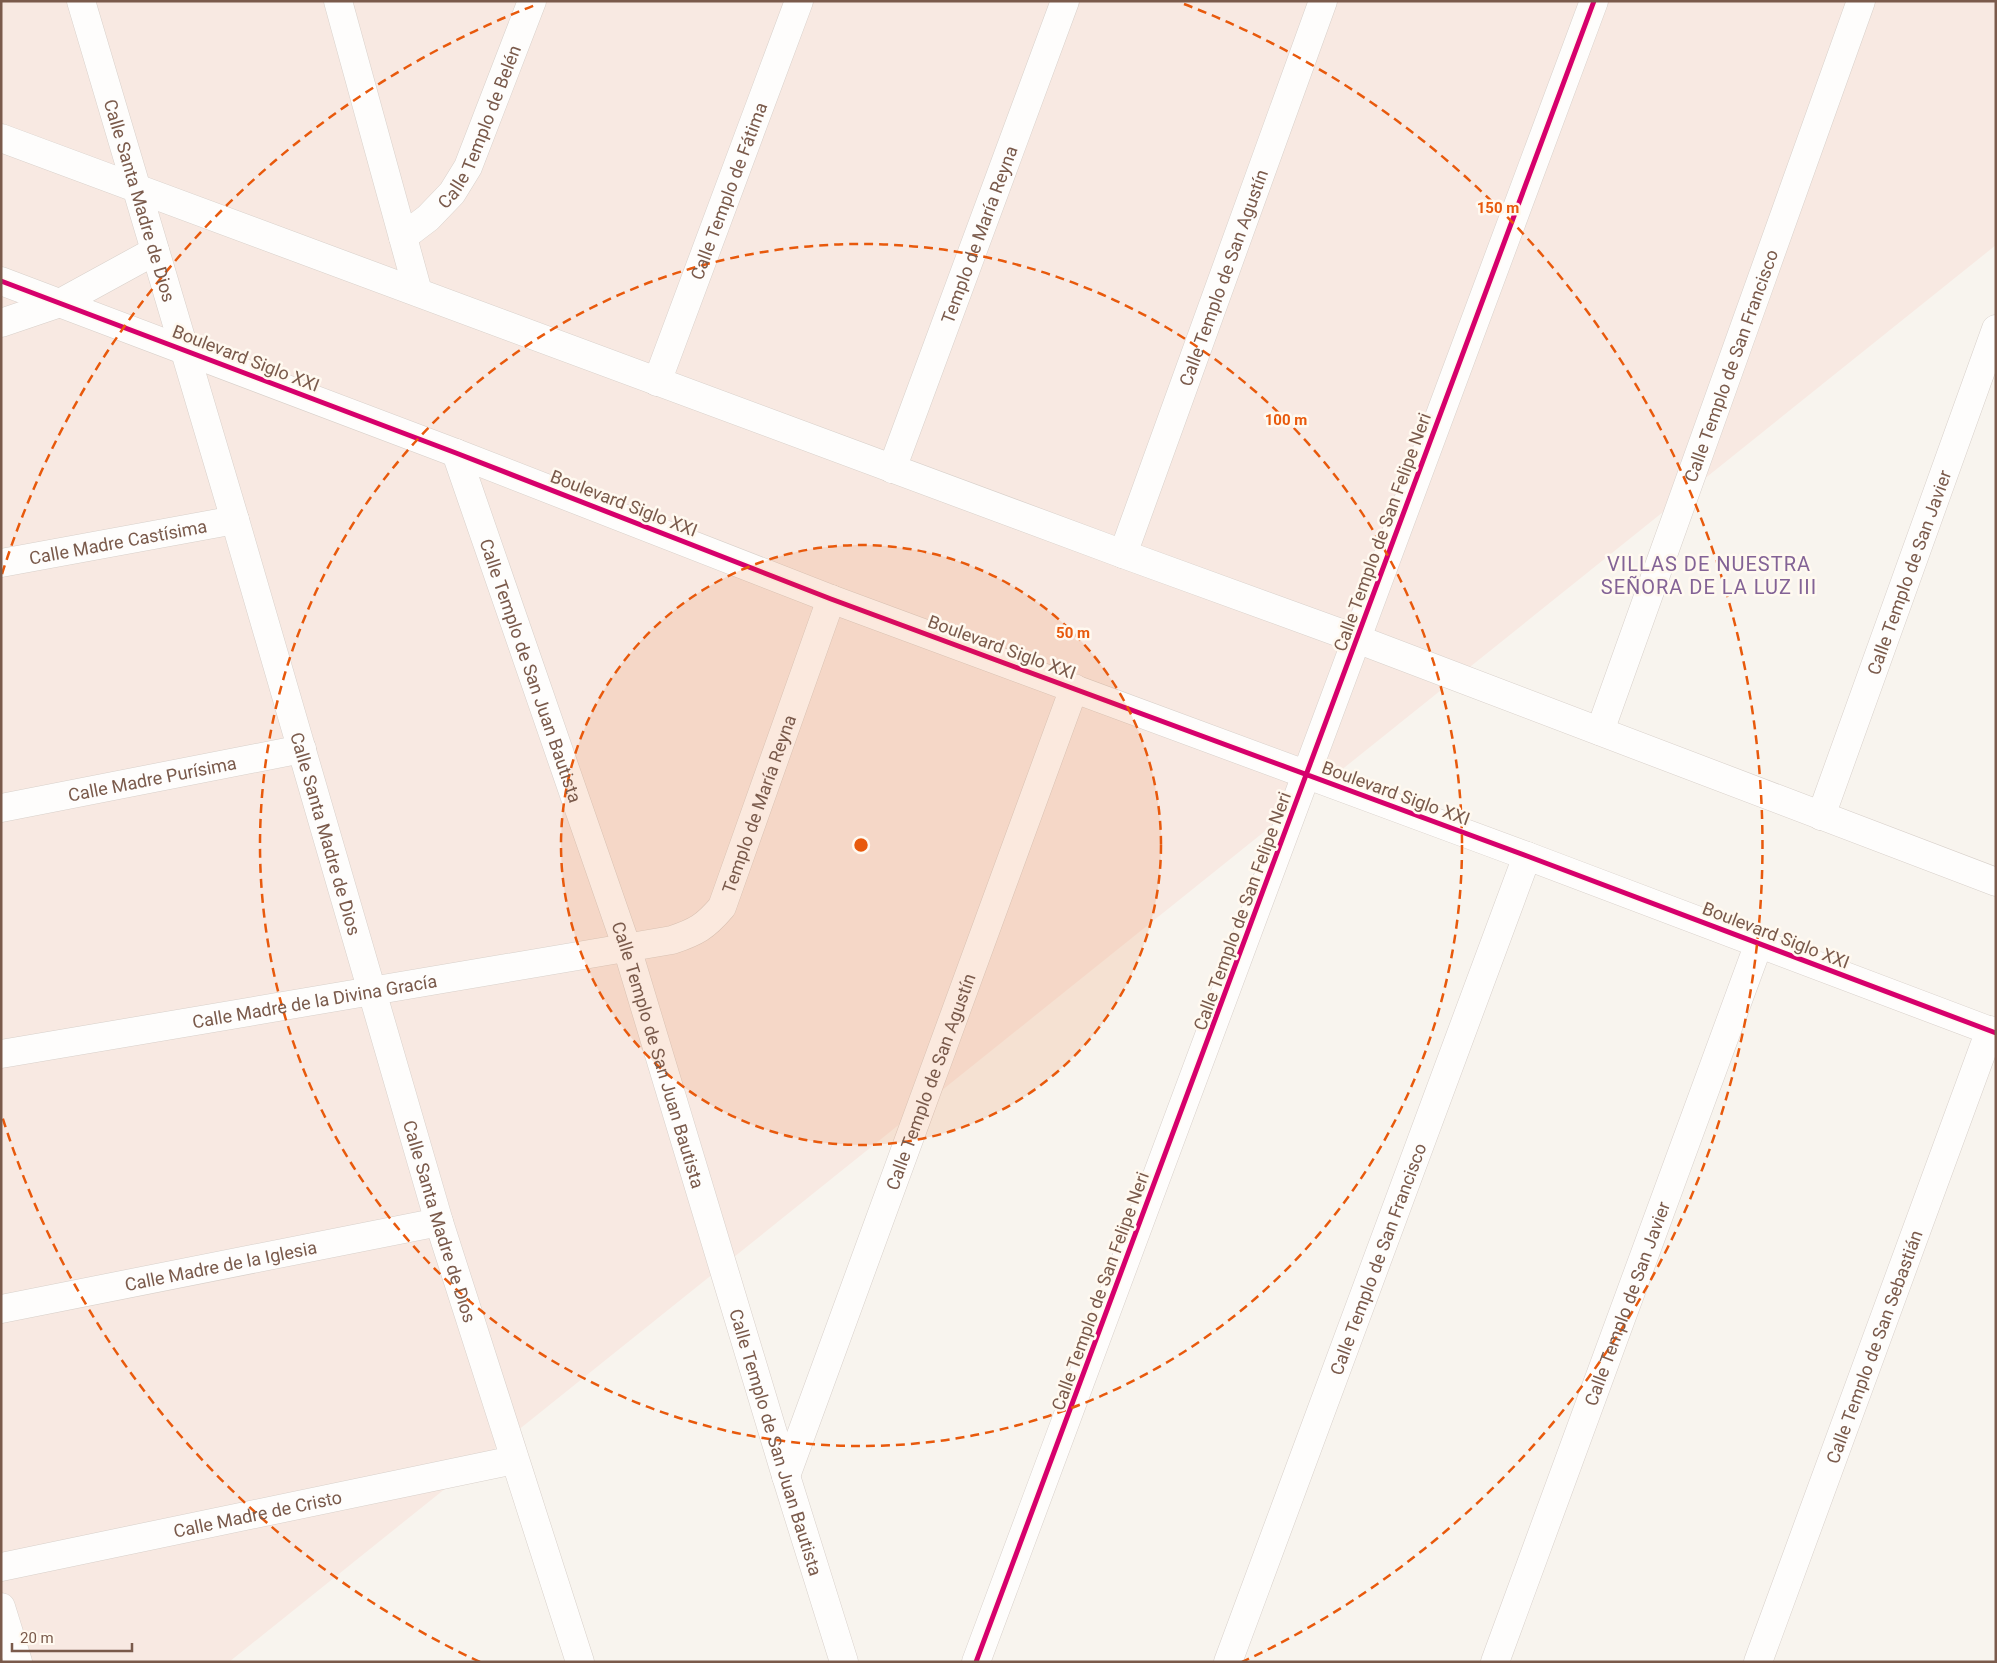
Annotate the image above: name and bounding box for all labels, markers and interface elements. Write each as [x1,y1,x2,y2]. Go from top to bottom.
street label: Calle Templo de Belén [433,42,525,212]
street label: Calle Santa Madre de Dios [100,97,180,304]
street label: Calle Templo de Fátima [686,99,771,283]
street label: Templo de María Reyna [936,143,1021,326]
street label: Calle Templo de San Agustín [1174,166,1272,389]
text: 150 m [1477,199,1519,217]
street label: Calle Templo de San Francisco [1679,247,1782,485]
street label: Boulevard Siglo XXI [169,320,323,396]
street label: Calle Templo de San Felipe Neri [1329,410,1435,654]
text: 100 m [1265,411,1307,429]
street label: Boulevard Siglo XXI [547,465,701,541]
street label: Calle Templo de San Javier [1862,467,1955,677]
street label: Calle Madre Castísima [27,515,209,568]
street label: Calle Templo de San Juan Bautista [476,536,586,805]
district label: VILLAS DE NUESTRA SEÑORA DE LA LUZ III [1601,552,1817,599]
street label: Boulevard Siglo XXI [925,610,1079,684]
text: 50 m [1056,624,1090,642]
street label: Templo de María Reyna [717,712,800,896]
street label: Calle Santa Madre de Dios [287,730,366,938]
street label: Calle Madre Purísima [66,752,238,805]
street label: Boulevard Siglo XXI [1319,756,1473,830]
street label: Calle Templo de San Felipe Neri [1189,789,1295,1033]
centre of rings [852,836,870,854]
street label: Boulevard Siglo XXI [1699,897,1853,973]
street label: Calle Templo de San Juan Bautista [608,918,709,1191]
street label: Calle Madre de la Divina Gracía [191,970,438,1032]
street label: Calle Templo de San Agustín [881,970,979,1193]
street label: Calle Santa Madre de Dios [399,1118,481,1325]
street label: Calle Templo de San Francisco [1325,1140,1430,1378]
street label: Calle Templo de San Felipe Neri [1047,1169,1153,1413]
street label: Calle Templo de San Javier [1580,1198,1674,1408]
street label: Calle Templo de San Sebastián [1821,1227,1926,1466]
street label: Calle Madre de la Iglesia [123,1236,318,1295]
street label: Calle Templo de San Juan Bautista [726,1306,827,1578]
street label: Calle Madre de Cristo [171,1486,344,1541]
scale bar [12,1620,132,1652]
text: 20 m [20,1629,54,1647]

